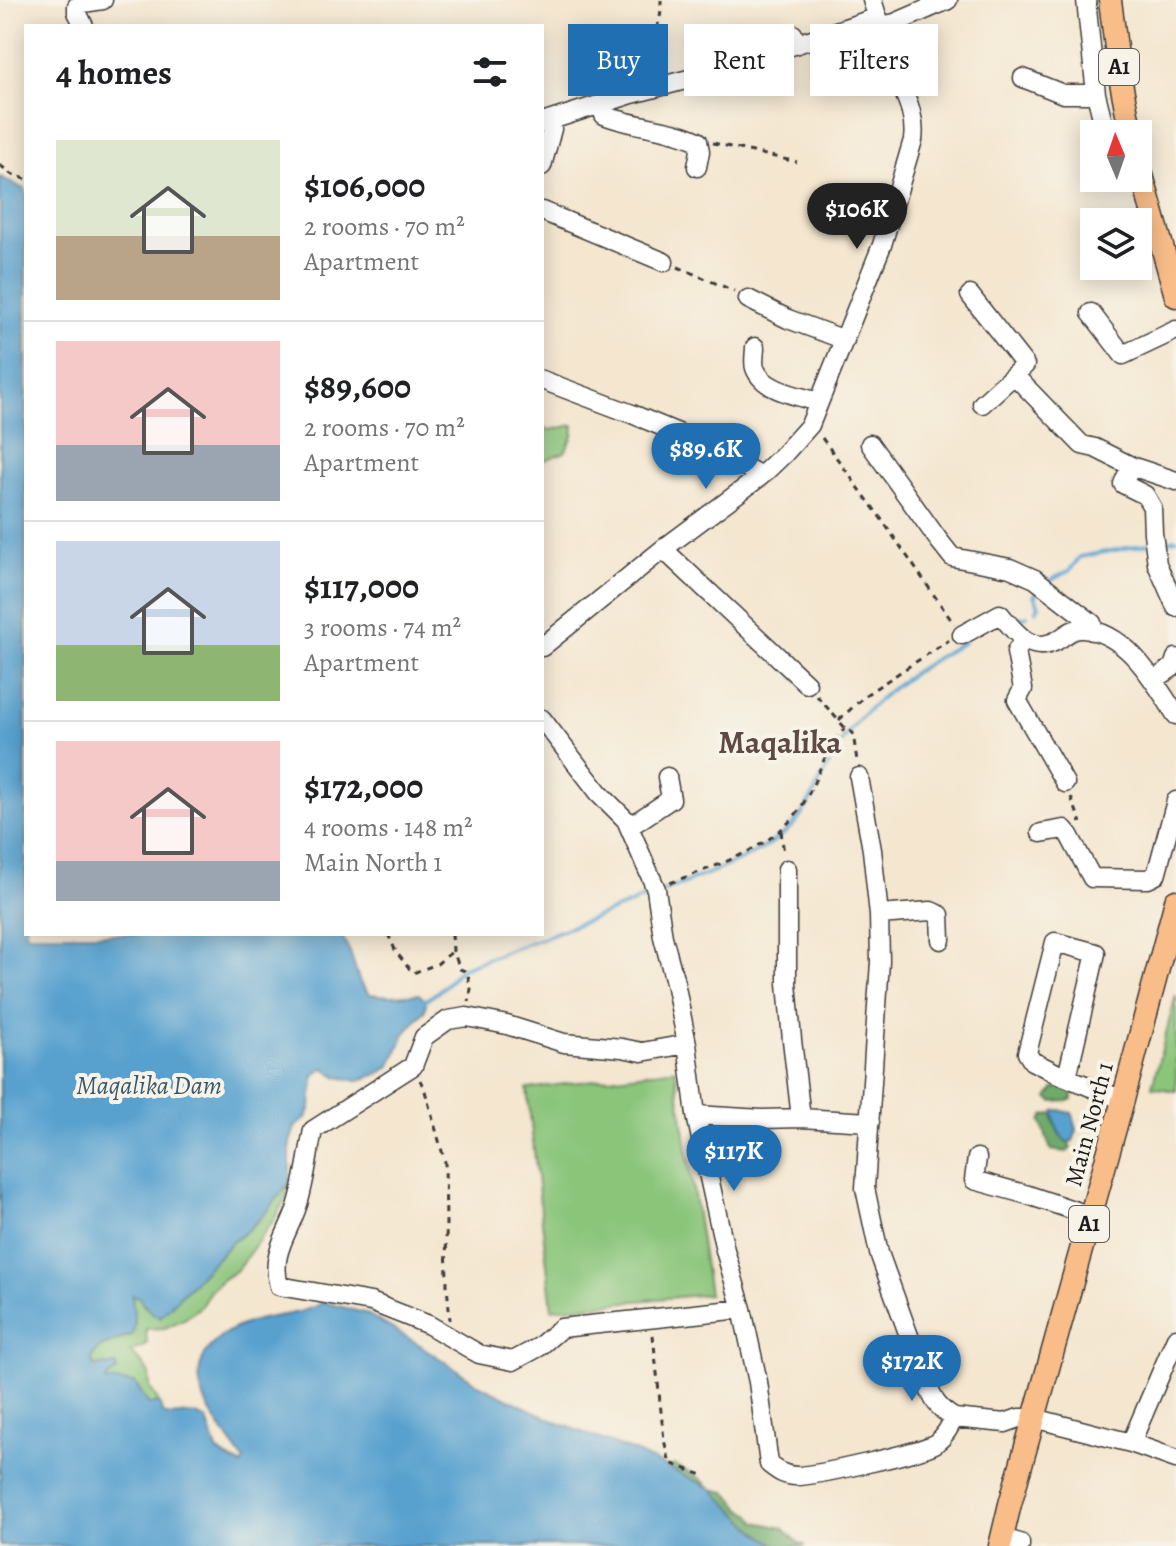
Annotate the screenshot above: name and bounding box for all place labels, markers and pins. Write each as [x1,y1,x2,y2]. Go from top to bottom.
pin: $106K [801,183,913,251]
pin: $89.6K [641,423,771,491]
pin: $117K [678,1125,790,1193]
pin: $172K [856,1335,968,1403]

